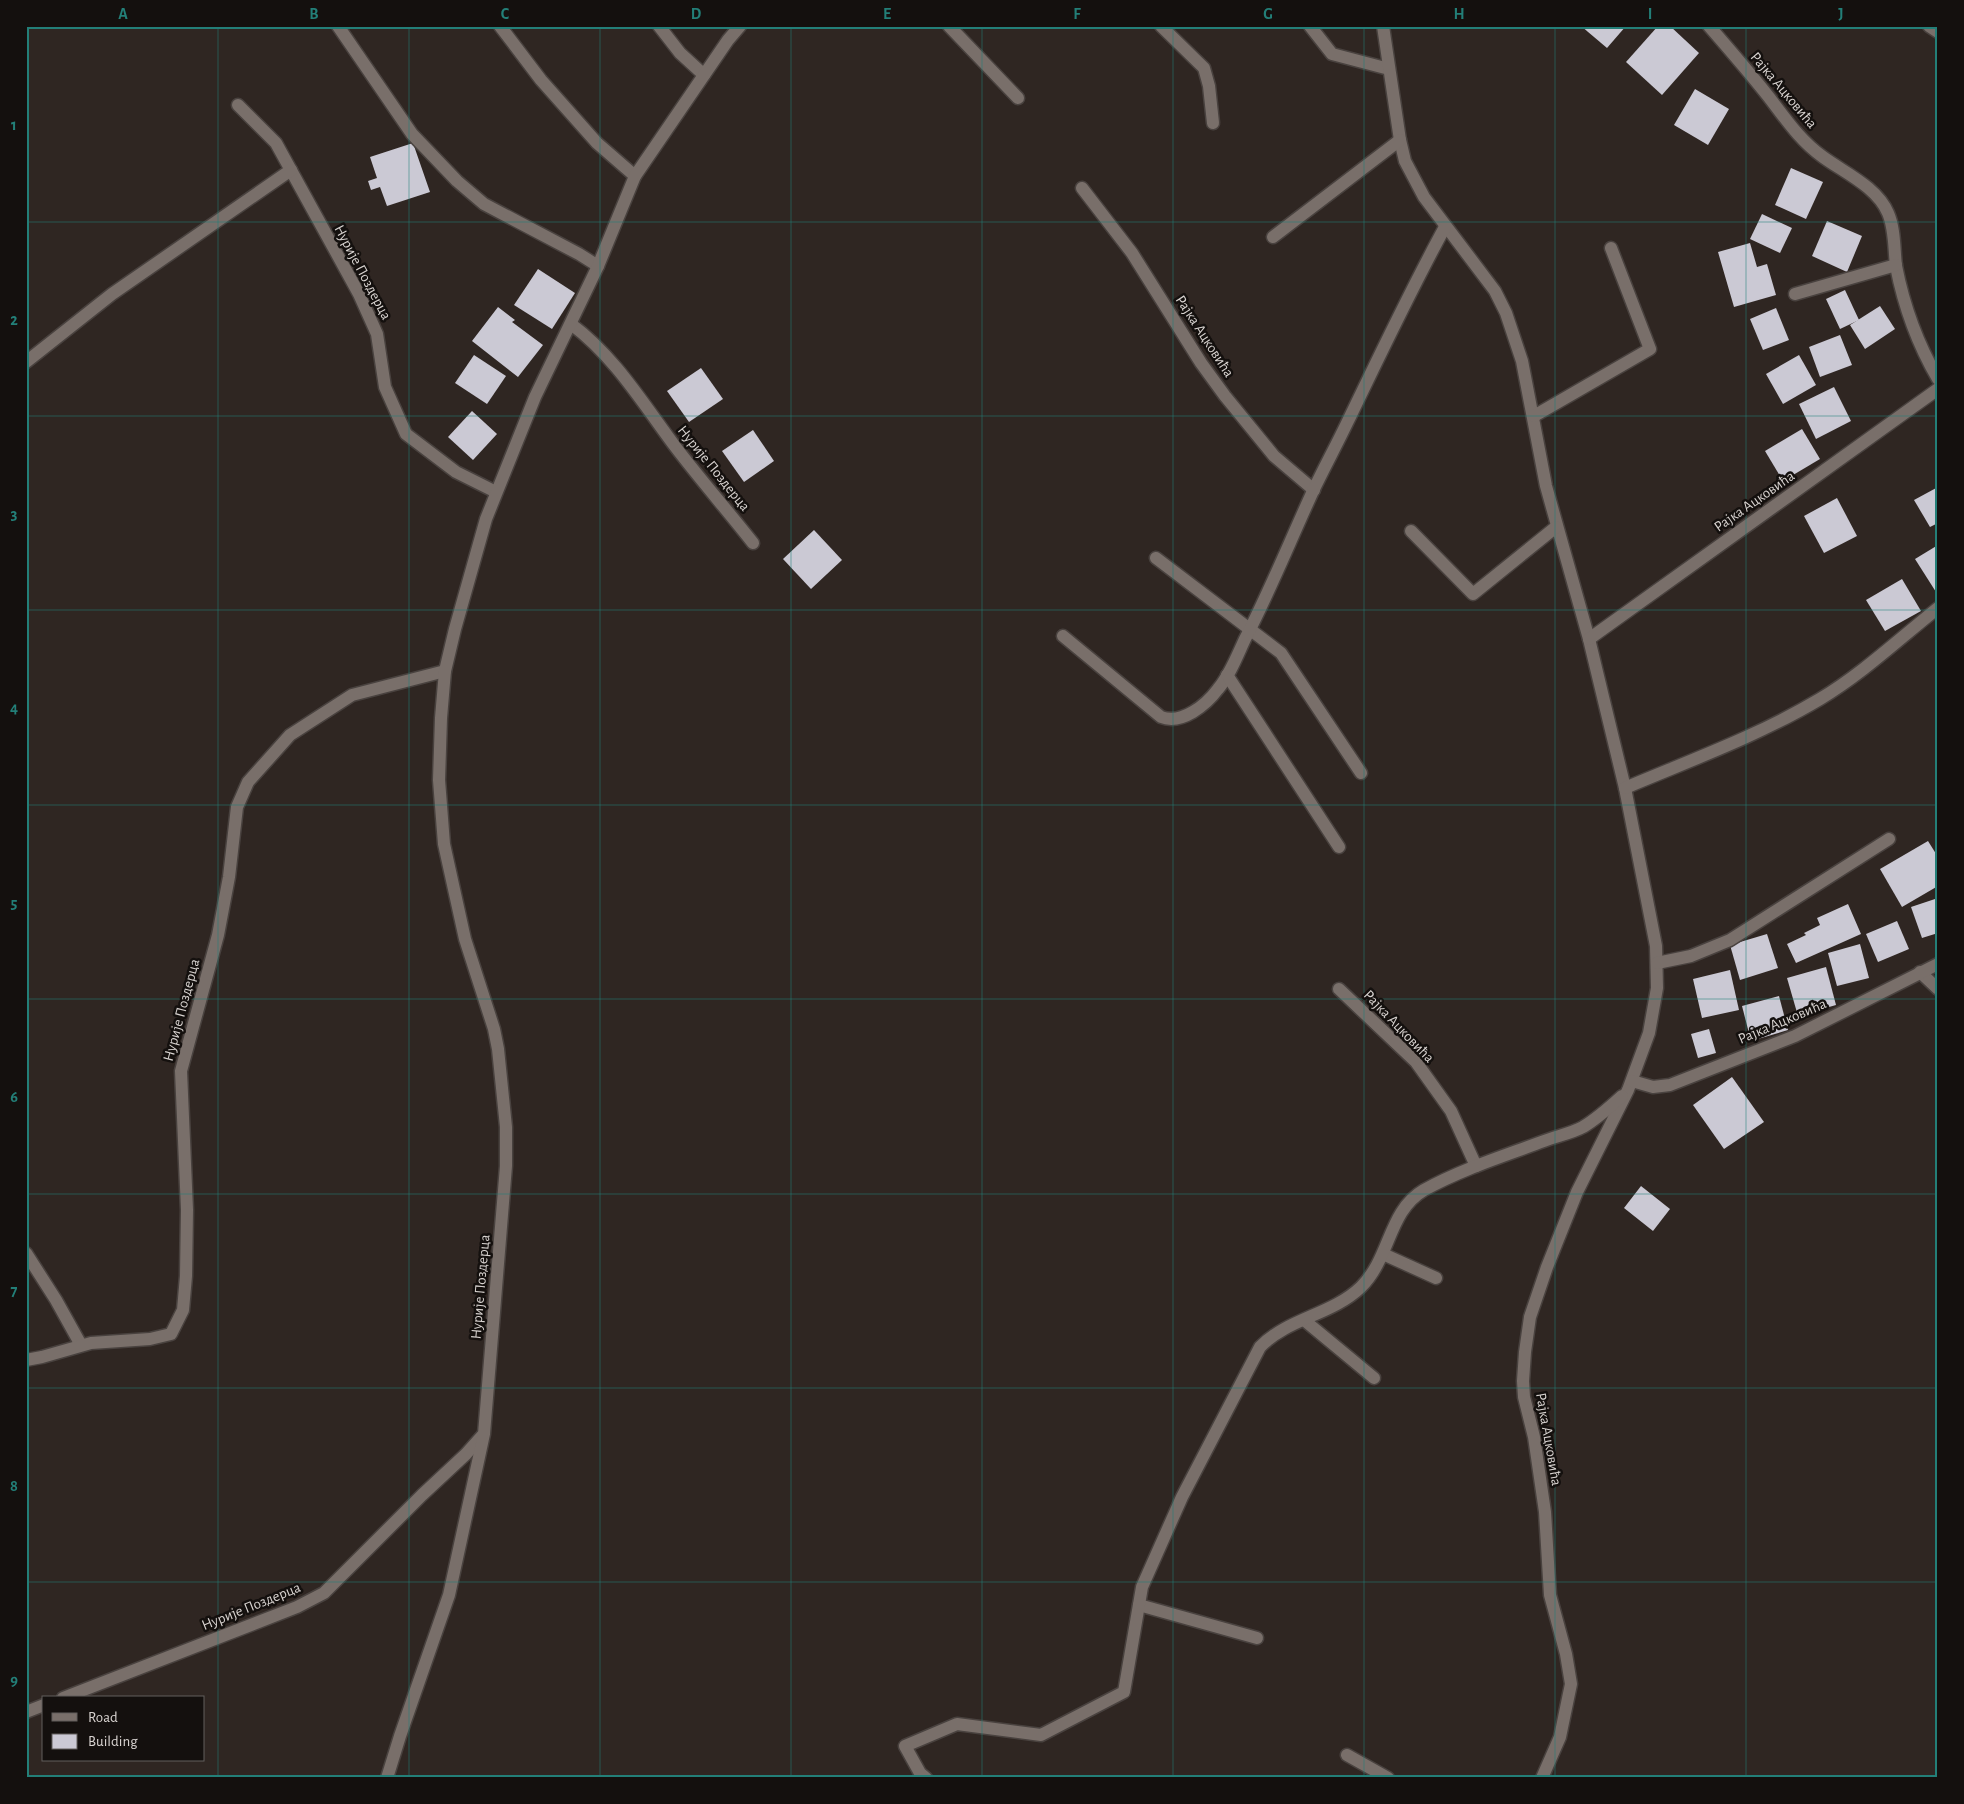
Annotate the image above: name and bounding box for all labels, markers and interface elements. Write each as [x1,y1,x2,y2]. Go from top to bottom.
text: A [118,6,128,22]
text: B [309,6,319,22]
text: C [501,6,510,22]
text: D [691,6,702,22]
text: E [883,6,891,22]
text: F [1073,6,1081,22]
text: G [1263,6,1273,22]
text: H [1453,6,1465,22]
text: I [1648,6,1652,22]
text: J [1838,6,1844,22]
street label: Рајка Ацковића [1748,49,1820,131]
text: 1 [11,117,17,133]
street label: Нурије Поздерца [331,222,394,322]
street label: Рајка Ацковића [1173,293,1237,380]
text: 2 [10,312,18,328]
street label: Нурије Поздерца [675,423,753,514]
street label: Рајка Ацковића [1711,468,1797,535]
text: 3 [11,506,18,522]
text: 4 [10,700,18,716]
text: 5 [11,895,18,911]
street label: Нурије Поздерца [161,957,202,1063]
street label: Рајка Ацковића [1360,987,1437,1066]
street label: Рајка Ацковића [1736,996,1829,1047]
text: 6 [10,1089,18,1105]
street label: Нурије Поздерца [468,1234,493,1340]
text: 7 [11,1283,18,1299]
street label: Рајка Ацковића [1533,1391,1564,1487]
text: 8 [10,1478,18,1494]
street label: Нурије Поздерца [200,1580,303,1633]
text: 9 [10,1672,18,1688]
legend [42,1696,205,1762]
text: Road [88,1710,118,1725]
text: Building [88,1734,138,1749]

